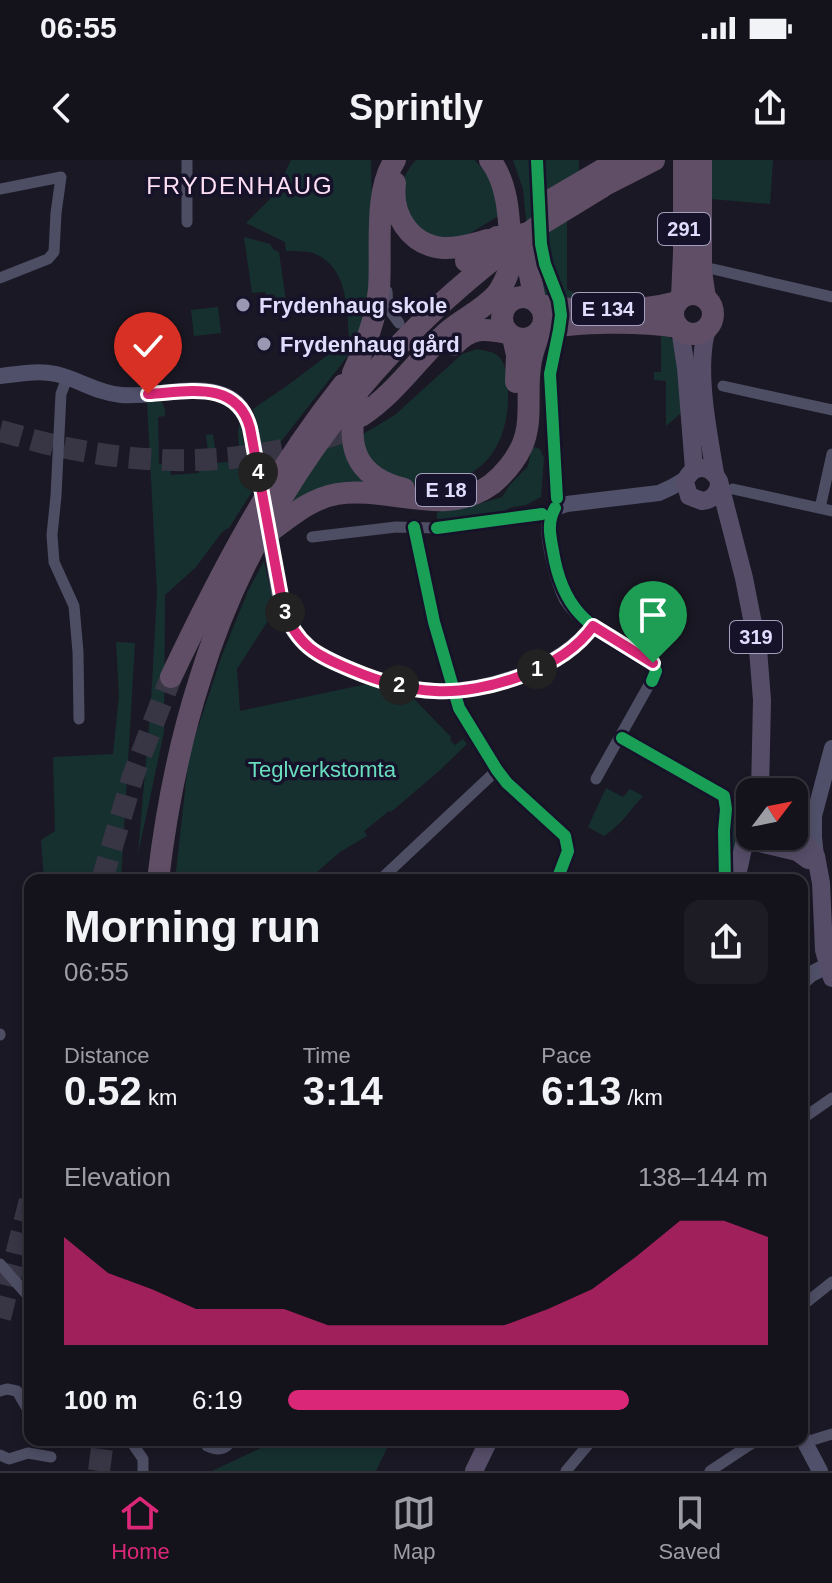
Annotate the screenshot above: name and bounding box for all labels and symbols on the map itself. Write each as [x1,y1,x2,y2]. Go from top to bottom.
district label: FRYDENHAUG [146,172,334,199]
road number: 291 [658,213,710,245]
place label: Frydenhaug skole [259,293,447,318]
road number: E 134 [572,293,644,325]
marker: Frydenhaug skole [234,296,252,314]
pin [114,312,182,394]
place label: Frydenhaug gård [280,332,460,357]
marker: Frydenhaug gård [255,335,273,353]
pin: 4 [238,452,278,492]
road number: E 18 [416,474,476,506]
pin [619,581,687,663]
pin: 3 [265,592,305,632]
road number: 319 [730,621,782,653]
pin: 1 [517,649,557,689]
pin: 2 [379,665,419,705]
park label: Teglverkstomta [248,757,397,782]
north arrow [736,778,808,850]

